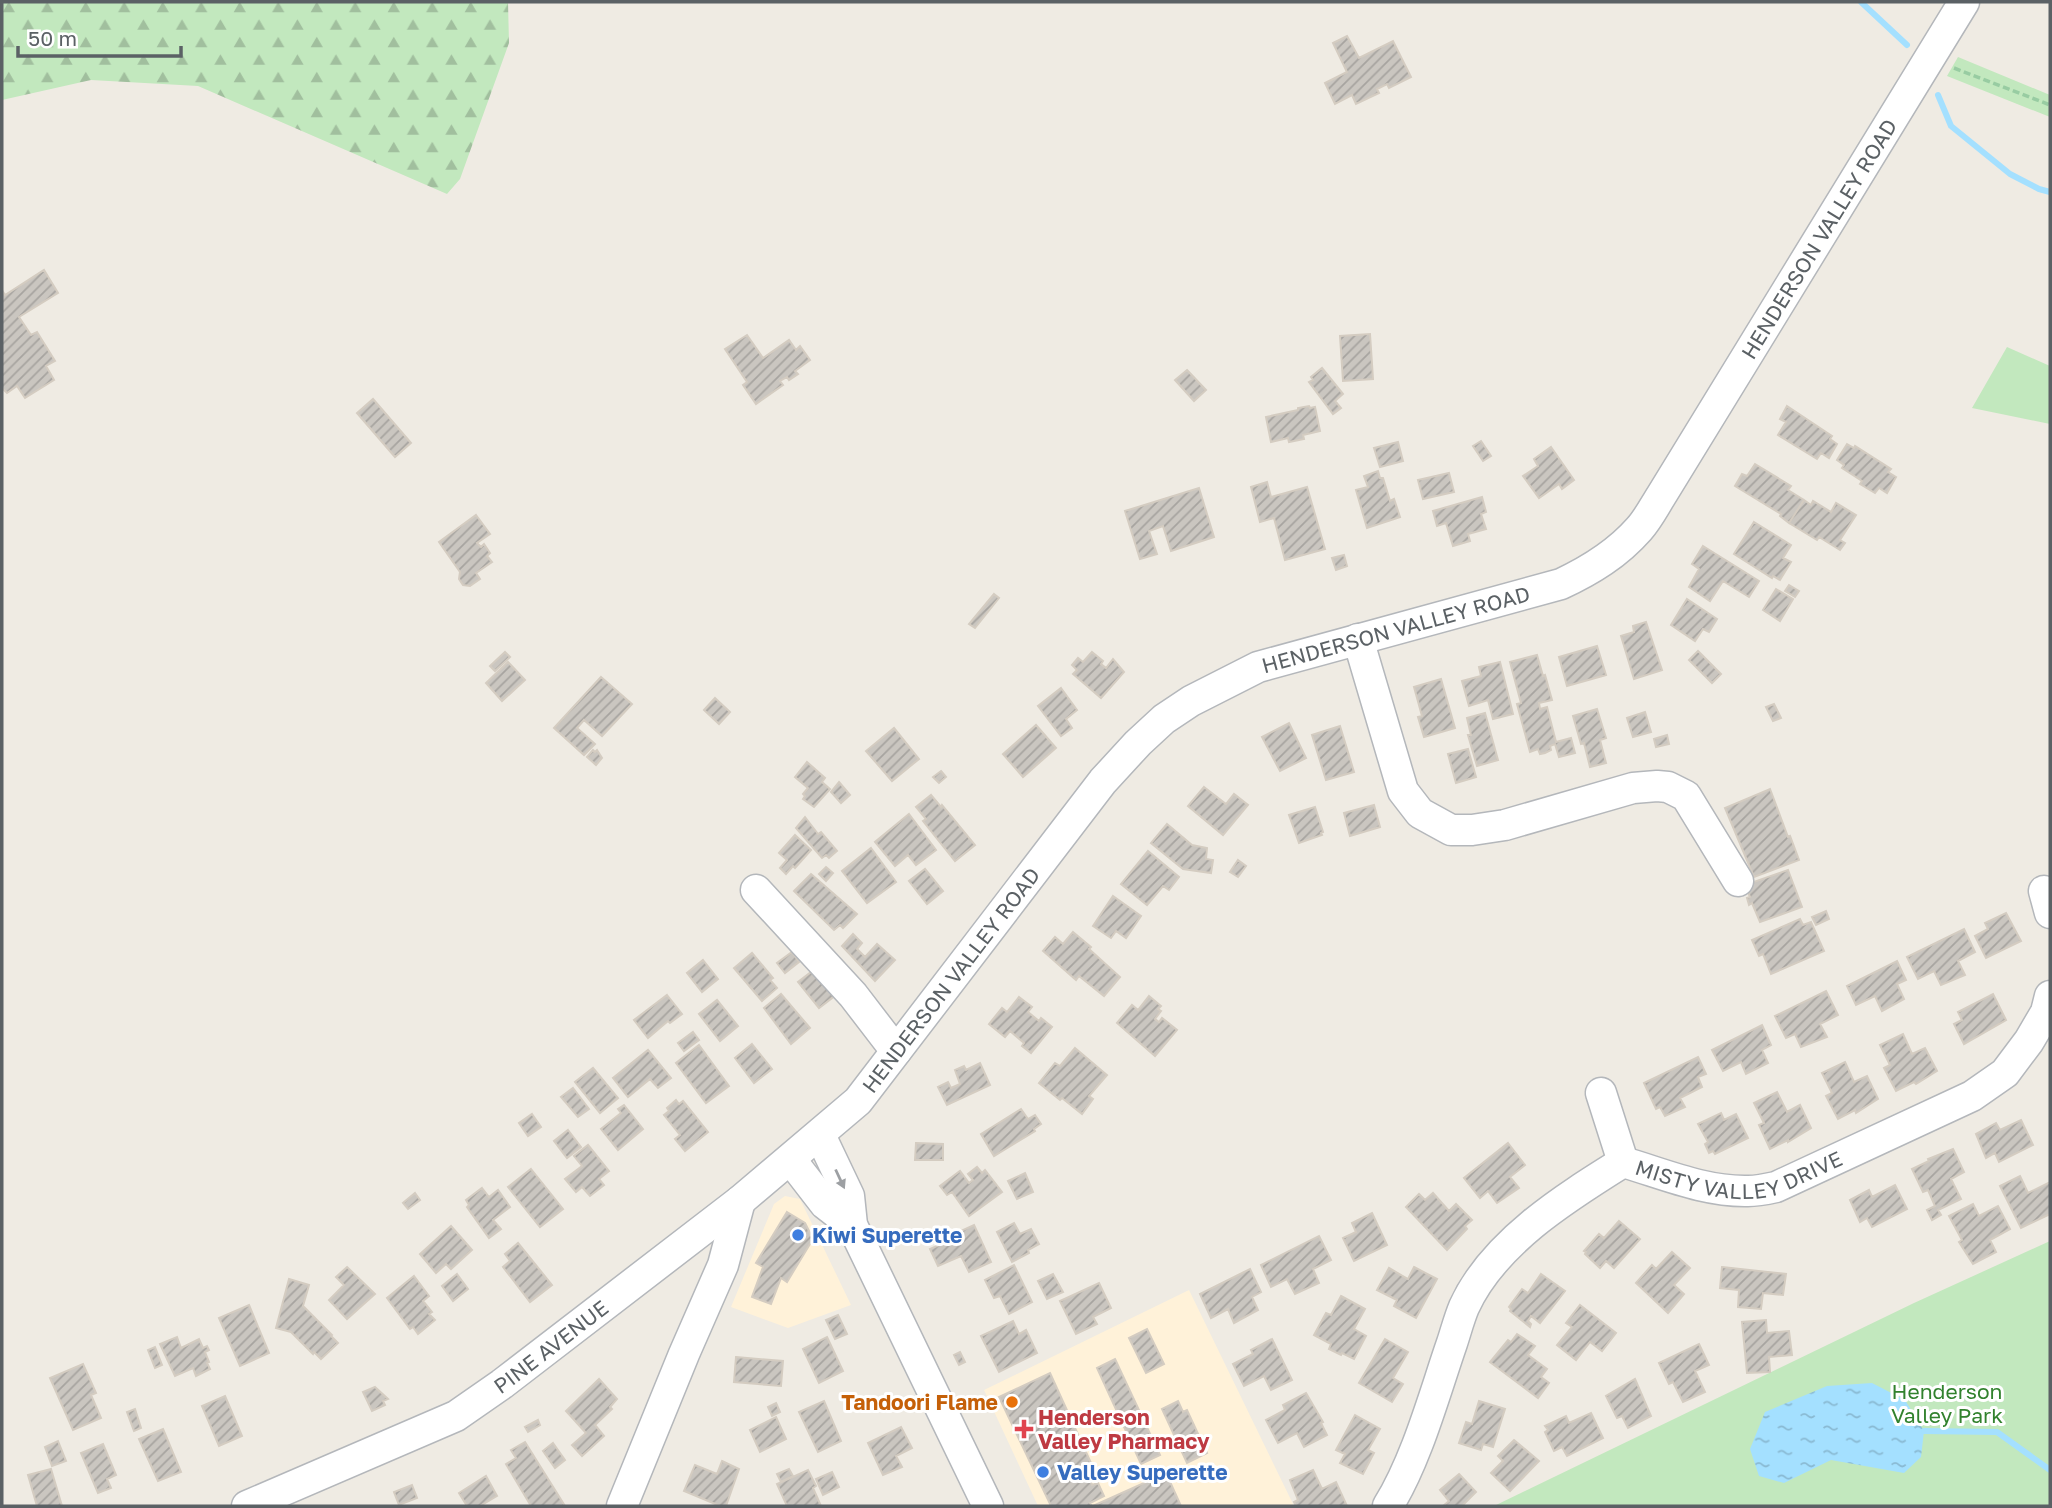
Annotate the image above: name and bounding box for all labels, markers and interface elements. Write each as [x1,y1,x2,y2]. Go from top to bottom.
scale bar [18,14,180,58]
text: 50 m [28,25,77,51]
street label: HENDERSON VALLEY ROAD [1735,114,1902,364]
street label: HENDERSON VALLEY ROAD [1259,580,1533,678]
street label: HENDERSON VALLEY ROAD [856,862,1045,1098]
street label: MISTY VALLEY DRIVE [1632,1145,1846,1204]
one-way arrow [835,1169,846,1189]
place label: Kiwi Superette [812,1222,962,1248]
marker: Kiwi Superette [790,1227,806,1243]
street label: PINE AVENUE [489,1294,613,1399]
park label: Henderson Valley Park [1891,1378,2003,1428]
place label: Tandoori Flame [841,1389,998,1415]
marker: Tandoori Flame [1004,1394,1020,1410]
place label: Henderson Valley Pharmacy [1038,1404,1210,1454]
marker: Henderson Valley Pharmacy [1016,1421,1032,1437]
place label: Valley Superette [1057,1459,1228,1485]
marker: Valley Superette [1035,1464,1051,1480]

